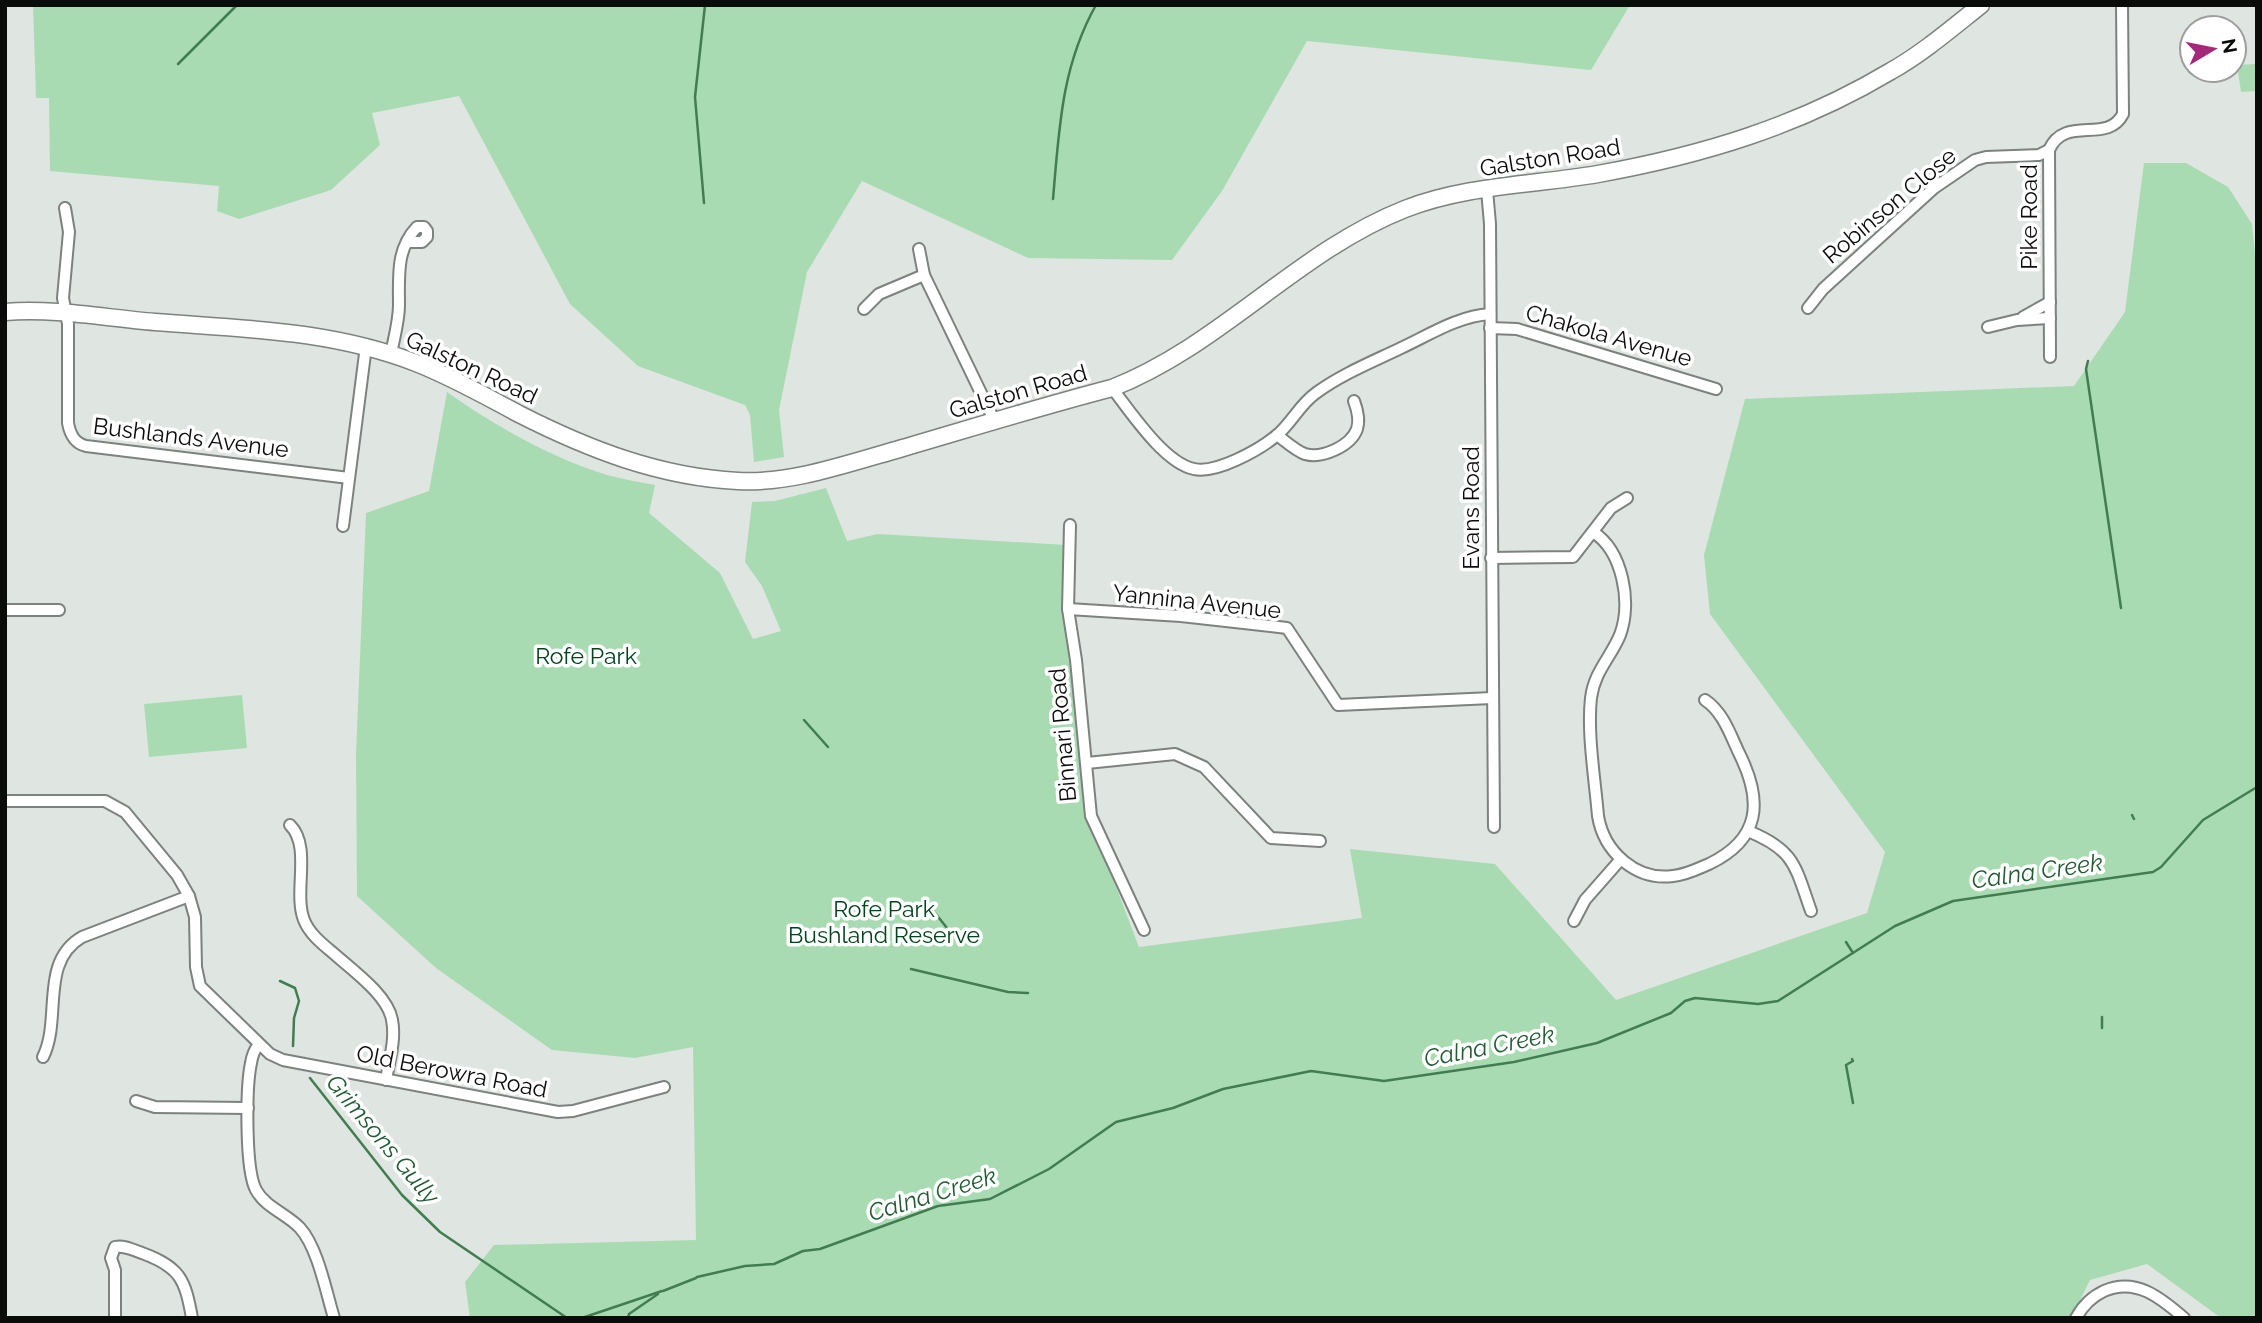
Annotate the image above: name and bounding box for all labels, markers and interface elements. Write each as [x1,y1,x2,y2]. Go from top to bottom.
north arrow [2178,14,2248,84]
text: N [2218,37,2242,55]
street label: Galston Road [1478,133,1622,181]
street label: Robinson Close [1817,142,1961,268]
street label: Pike Road [2015,164,2042,270]
street label: Chakola Avenue [1523,298,1695,372]
street label: Galston Road [402,325,542,409]
street label: Galston Road [946,358,1090,424]
street label: Bushlands Avenue [92,412,290,462]
street label: Evans Road [1457,446,1484,570]
street label: Yannina Avenue [1112,579,1282,623]
park label: Rofe Park [535,642,637,669]
street label: Binnari Road [1043,667,1081,803]
water label: Calna Creek [1969,847,2105,895]
park label: Rofe Park Bushland Reserve [788,895,980,948]
water label: Calna Creek [1421,1019,1557,1073]
street label: Old Berowra Road [354,1039,550,1103]
water label: Grimsons Gully [320,1068,447,1211]
water label: Calna Creek [864,1161,1000,1227]

